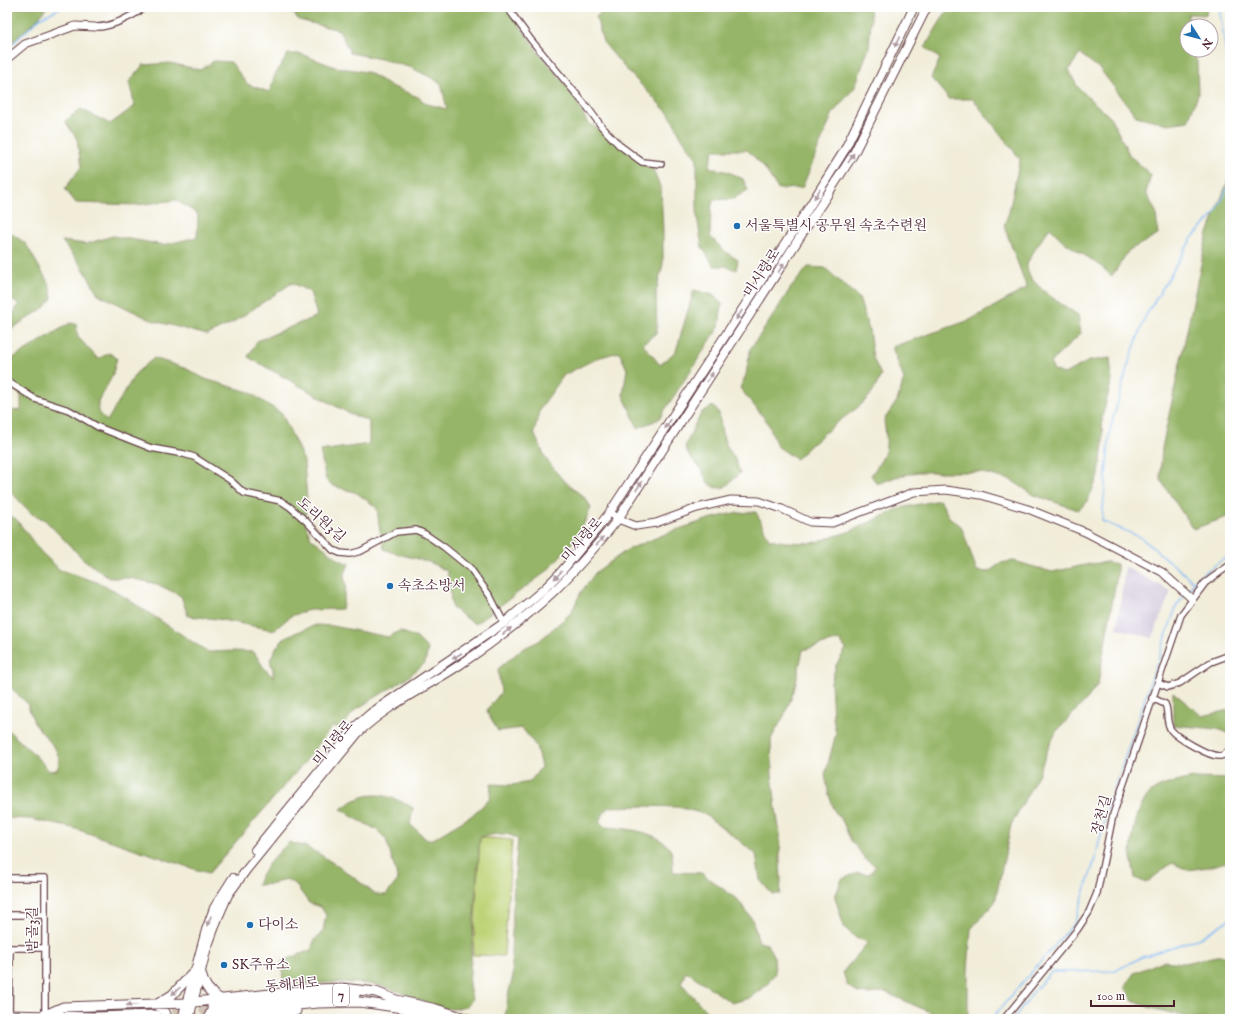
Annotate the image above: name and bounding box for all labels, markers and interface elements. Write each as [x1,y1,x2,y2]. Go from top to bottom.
north arrow [1179,18,1219,58]
text: N [1198,35,1215,52]
one-way arrow [894,36,900,48]
one-way arrow [847,152,854,164]
one-way arrow [814,188,821,200]
place label: 서울특별시 공무원 속초수련원 [745,217,927,235]
marker: 서울특별시 공무원 속초수련원 [732,221,742,231]
street label: 미시령로 [740,245,785,301]
one-way arrow [777,263,785,273]
one-way arrow [735,310,743,320]
one-way arrow [706,372,714,382]
one-way arrow [664,419,672,429]
one-way arrow [635,481,643,491]
street label: 도리원3길 [293,493,349,547]
street label: 미시령로 [557,513,607,566]
one-way arrow [595,536,604,546]
one-way arrow [553,570,563,580]
place label: 속초소방서 [398,577,466,595]
marker: 속초소방서 [385,581,395,591]
one-way arrow [501,627,512,635]
one-way arrow [451,652,463,659]
street label: 미시령로 [309,716,358,770]
street label: 장천길 [1088,793,1116,837]
street label: 밤골3길 [24,906,42,952]
one-way arrow [206,916,212,927]
place label: 다이소 [258,916,299,934]
marker: 다이소 [245,920,255,930]
place label: SK주유소 [232,956,290,974]
marker: SK주유소 [219,960,229,970]
street label: 동해대로 [264,974,320,996]
scale bar [1091,982,1174,1008]
road number: 7 [333,984,349,1006]
one-way arrow [172,986,181,995]
text: 100 m [1097,989,1125,1004]
one-way arrow [125,1002,138,1008]

